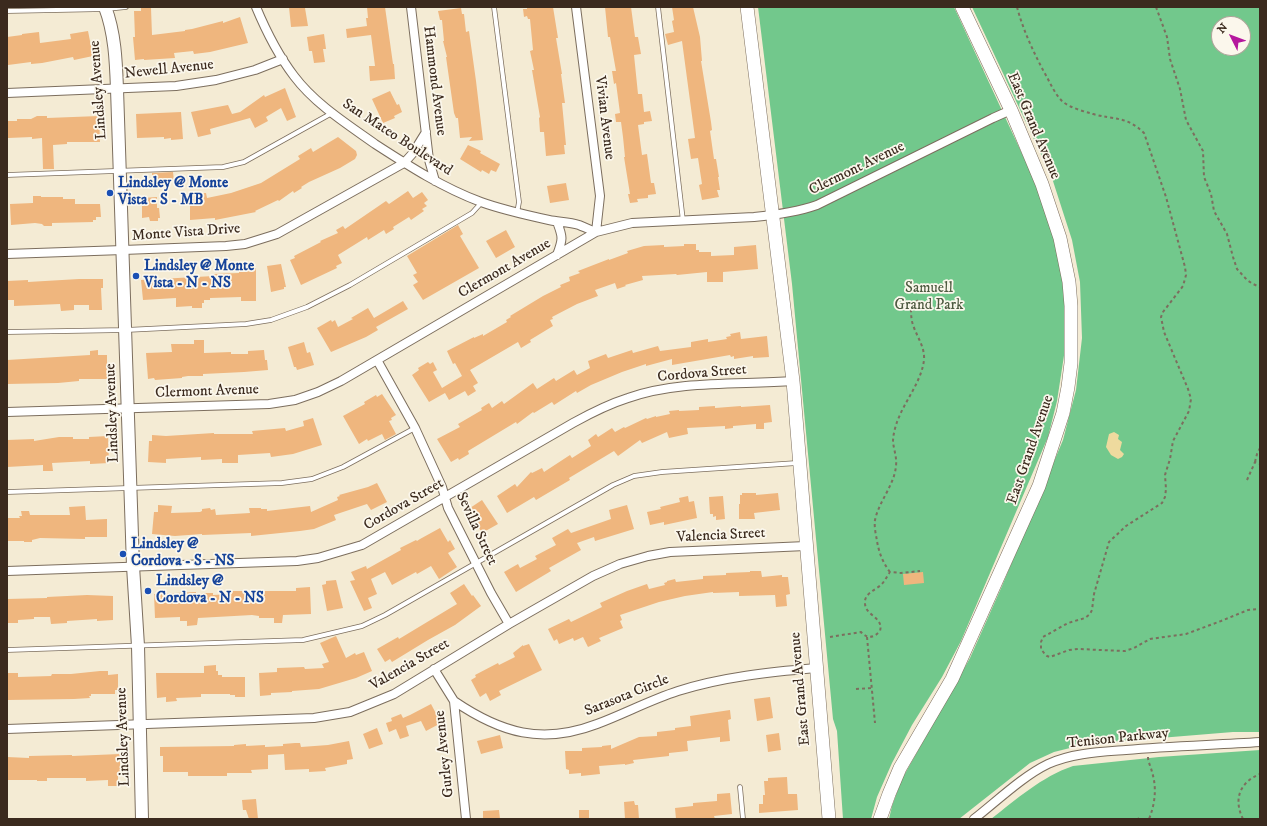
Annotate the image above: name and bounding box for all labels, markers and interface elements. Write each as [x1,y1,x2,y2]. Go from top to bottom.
north arrow [1211,16,1251,56]
text: N [1215,21,1231,37]
street label: Hammond Avenue [418,25,450,137]
street label: Lindsley Avenue [87,40,111,140]
street label: Newell Avenue [124,56,214,84]
street label: East Grand Avenue [1002,70,1064,182]
street label: Vivian Avenue [590,75,618,161]
street label: San Mateo Boulevard [339,96,455,180]
street label: Clermont Avenue [806,138,908,200]
place label: Lindsley @ Monte Vista - S - MB [118,175,228,210]
marker: Lindsley @ Monte Vista - S - MB [105,188,115,198]
street label: Monte Vista Drive [131,220,241,246]
street label: Clermont Avenue [456,235,554,303]
place label: Lindsley @ Monte Vista - N - NS [144,258,254,293]
marker: Lindsley @ Monte Vista - N - NS [131,271,141,281]
park label: Samuell Grand Park [895,280,963,315]
street label: Cordova Street [657,361,747,387]
street label: Lindsley Avenue [102,363,124,463]
street label: Clermont Avenue [155,381,259,403]
street label: East Grand Avenue [1004,393,1058,507]
street label: Cordova Street [361,475,447,535]
street label: Sevilla Street [451,490,501,568]
street label: Valencia Street [676,525,766,547]
place label: Lindsley @ Cordova - S - NS [131,536,234,571]
marker: Lindsley @ Cordova - S - NS [118,549,128,559]
place label: Lindsley @ Cordova - N - NS [156,573,264,608]
marker: Lindsley @ Cordova - N - NS [143,586,153,596]
street label: East Grand Avenue [787,631,815,747]
street label: Valencia Street [367,635,453,695]
street label: Sarasota Circle [582,671,672,721]
street label: Lindsley Avenue [113,687,135,787]
street label: Gurley Avenue [431,710,459,798]
street label: Tenison Parkway [1066,725,1170,753]

